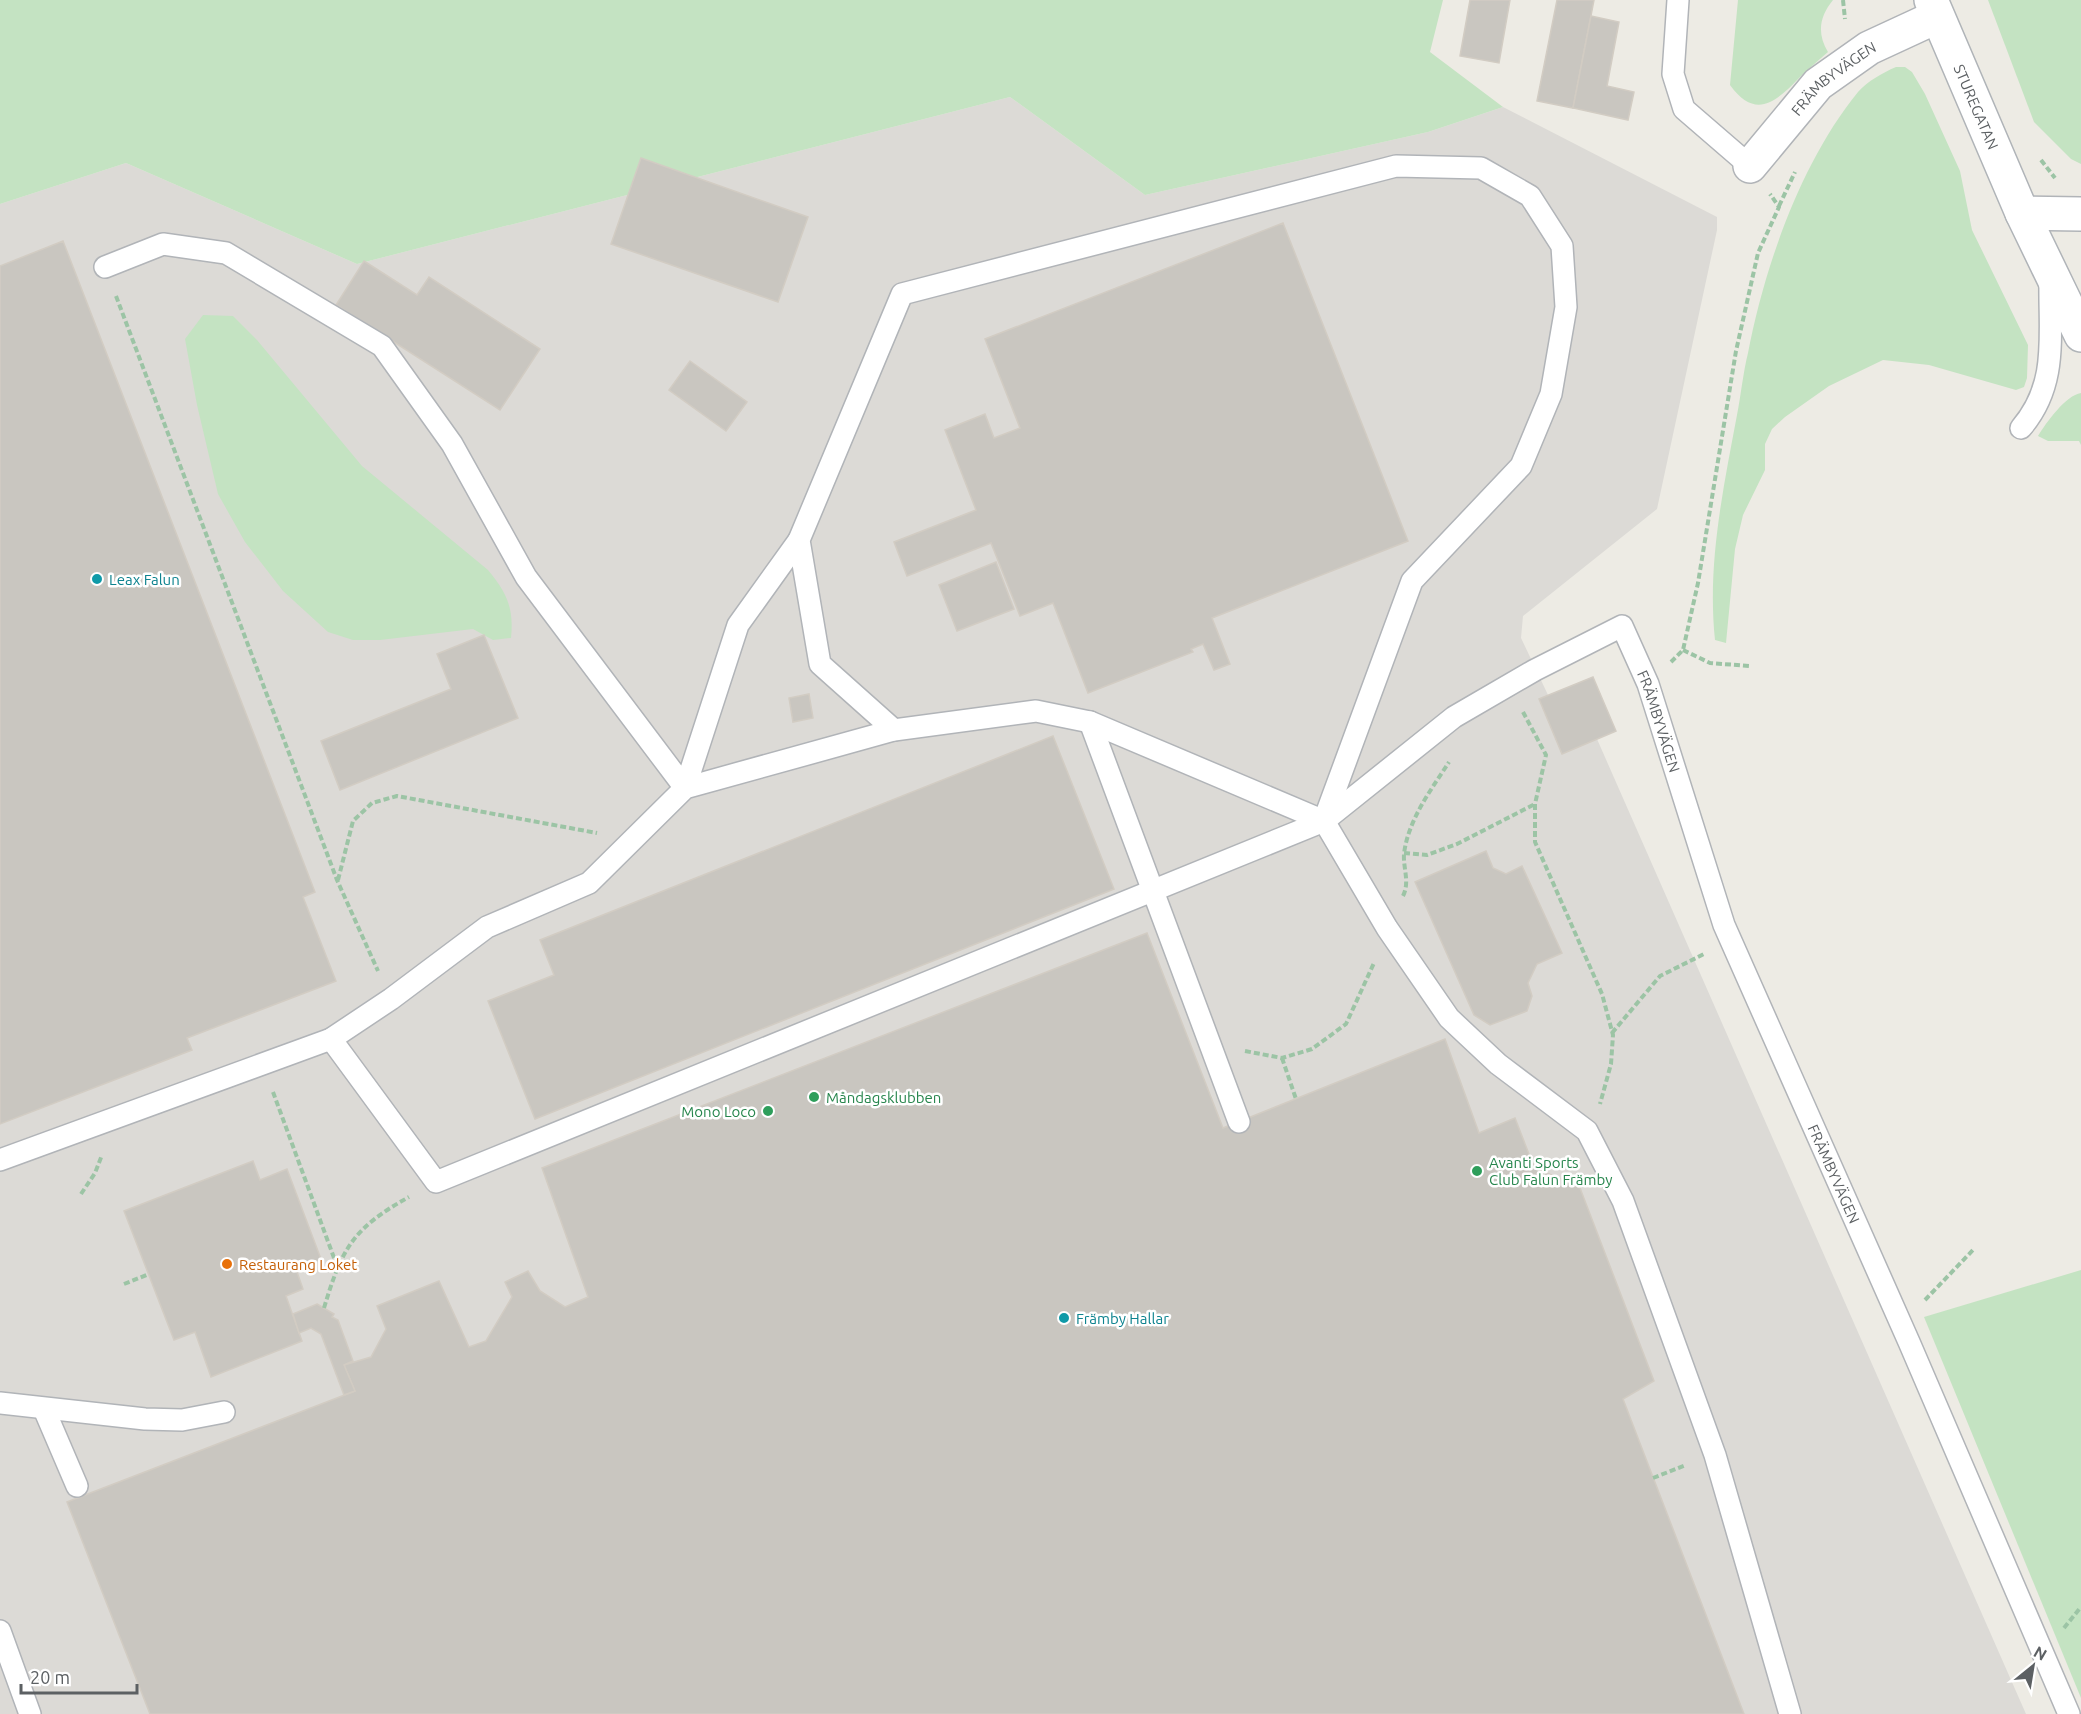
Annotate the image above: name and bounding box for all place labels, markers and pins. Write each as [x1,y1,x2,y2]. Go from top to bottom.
place label: Leax Falun [109,571,180,588]
marker: Leax Falun [90,572,104,586]
place label: Måndagsklubben [826,1089,941,1106]
marker: Måndagsklubben [807,1090,821,1104]
place label: Mono Loco [681,1103,756,1120]
marker: Mono Loco [761,1104,775,1118]
place label: Avanti Sports Club Falun Främby [1489,1154,1612,1188]
marker: Avanti Sports Club Falun Främby [1470,1164,1484,1178]
place label: Restaurang Loket [239,1256,357,1273]
marker: Restaurang Loket [220,1257,234,1271]
place label: Främby Hallar [1076,1310,1169,1327]
marker: Främby Hallar [1057,1311,1071,1325]

